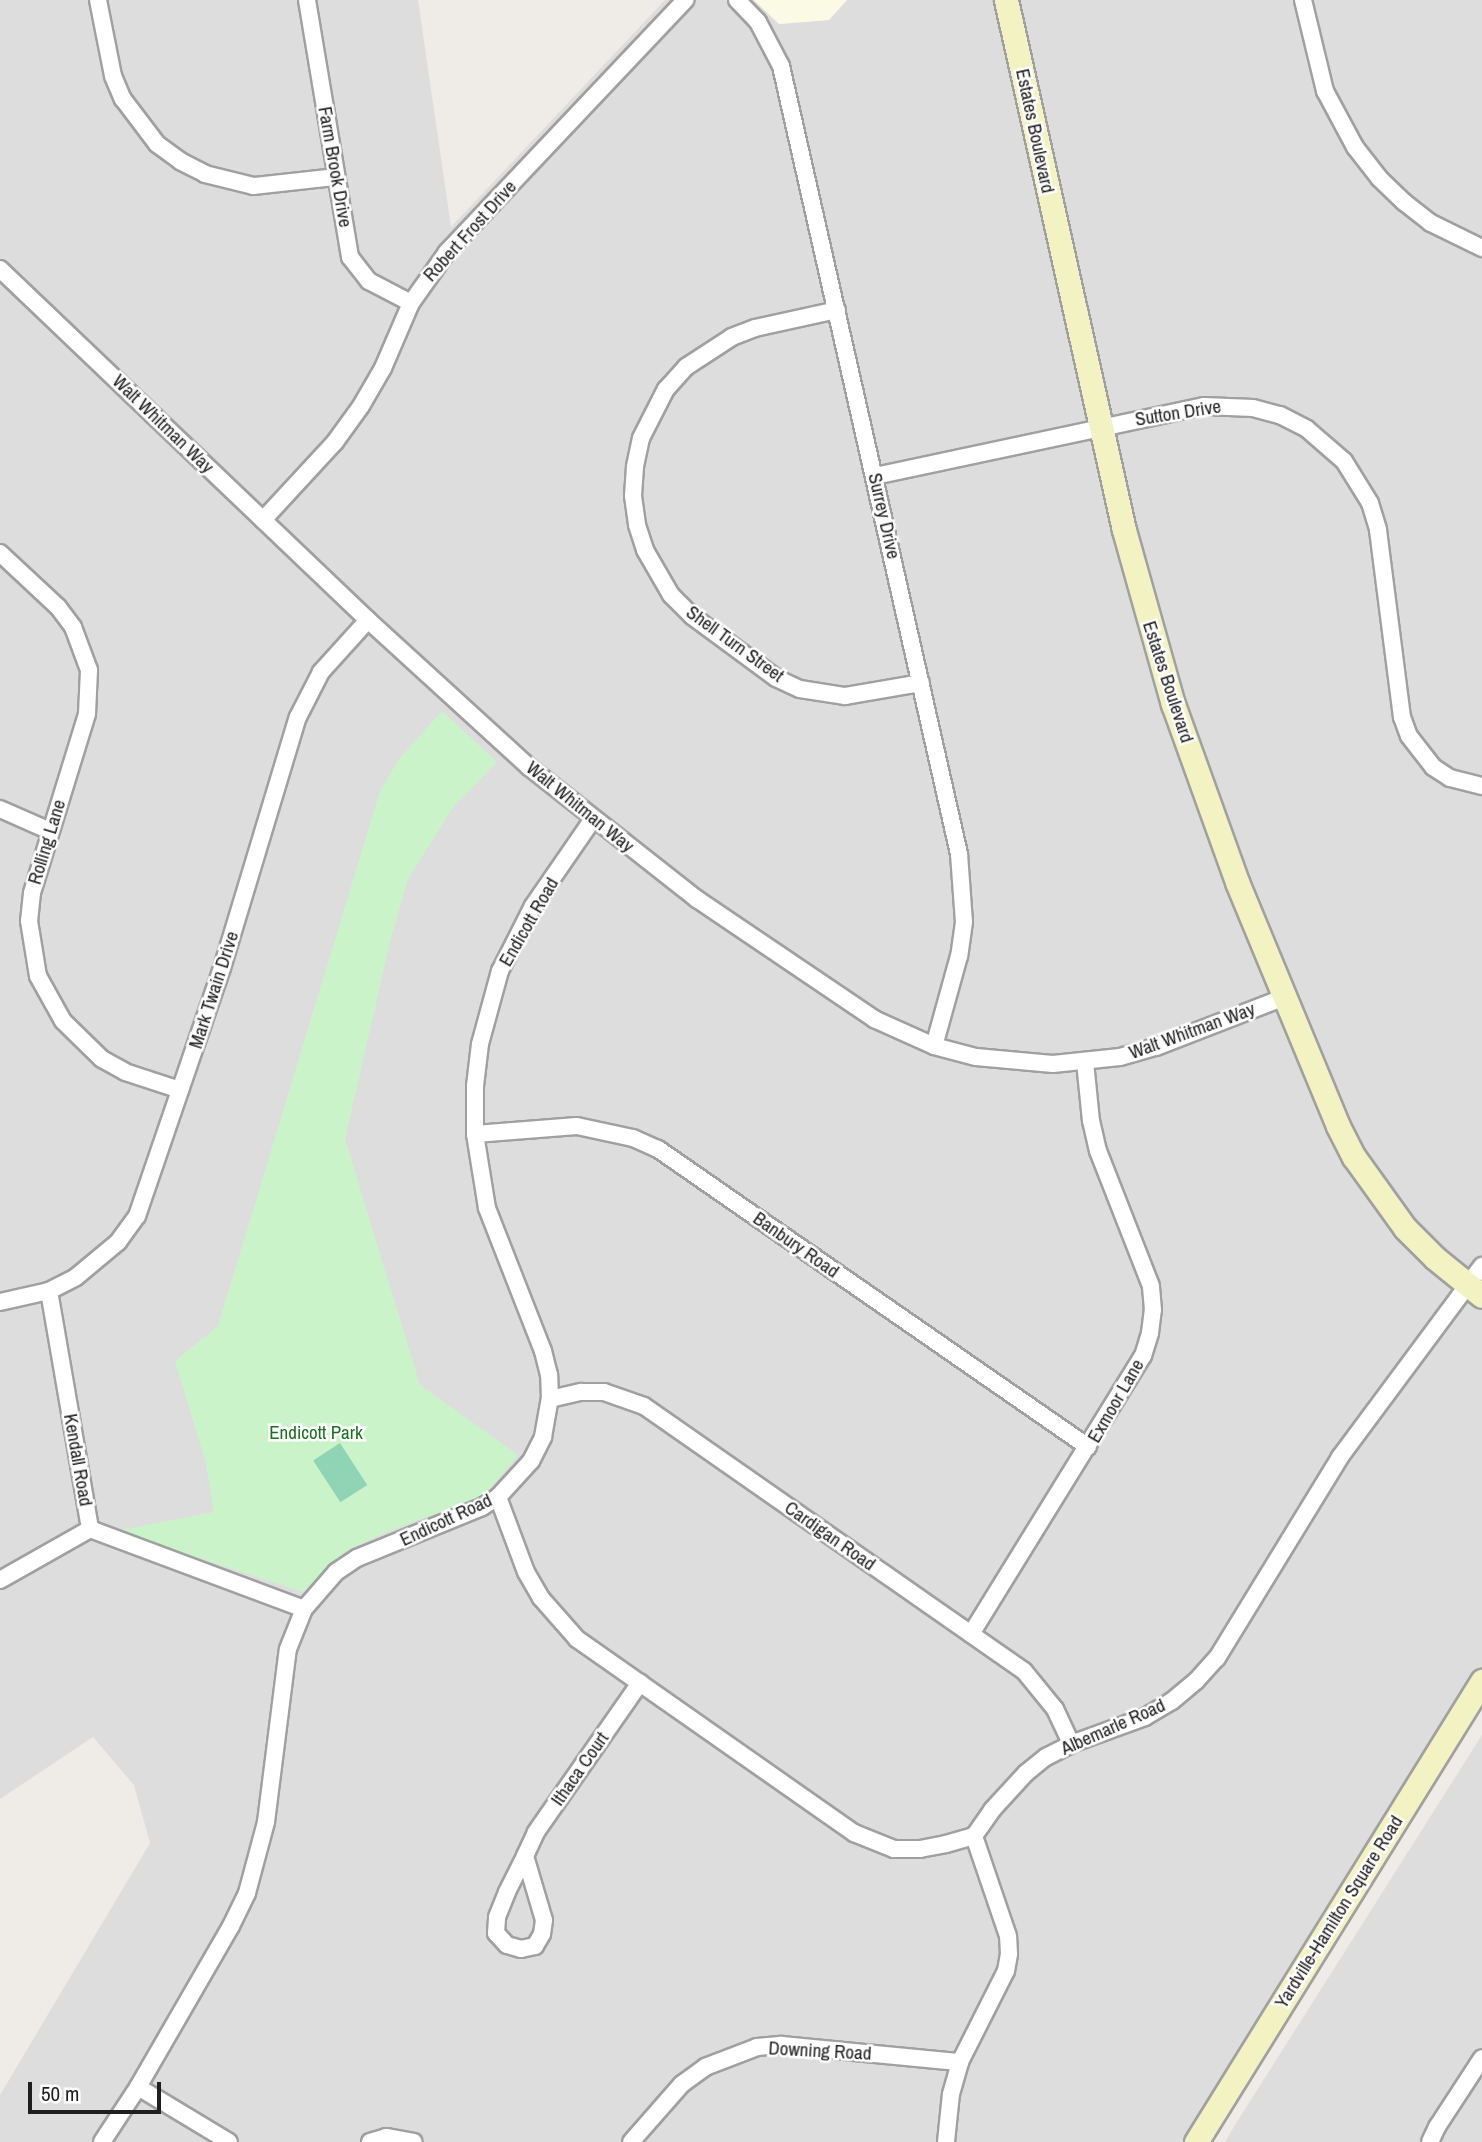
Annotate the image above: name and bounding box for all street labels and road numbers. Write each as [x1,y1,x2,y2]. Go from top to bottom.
street label: Estates Boulevard [1011,67,1059,195]
street label: Farm Brook Drive [313,105,357,229]
street label: Robert Frost Drive [419,176,521,286]
street label: Walt Whitman Way [108,370,218,478]
street label: Sutton Drive [1133,395,1223,431]
street label: Surrey Drive [863,471,905,561]
street label: Shell Turn Street [682,601,788,687]
street label: Estates Boulevard [1138,618,1198,746]
street label: Walt Whitman Way [521,757,639,857]
street label: Rolling Lane [23,797,71,887]
street label: Endicott Road [494,874,564,970]
street label: Mark Twain Drive [184,928,244,1052]
street label: Walt Whitman Way [1126,998,1258,1064]
street label: Banbury Road [749,1207,843,1283]
street label: Exmoor Lane [1083,1355,1149,1447]
street label: Kendall Road [59,1412,97,1508]
street label: Endicott Road [396,1489,496,1551]
street label: Cardigan Road [780,1496,880,1576]
street label: Albemarle Road [1057,1694,1169,1760]
street label: Ithaca Court [546,1728,614,1810]
street label: Yardville-Hamilton Square Road [1270,1811,1408,2013]
street label: Downing Road [768,2037,872,2065]

